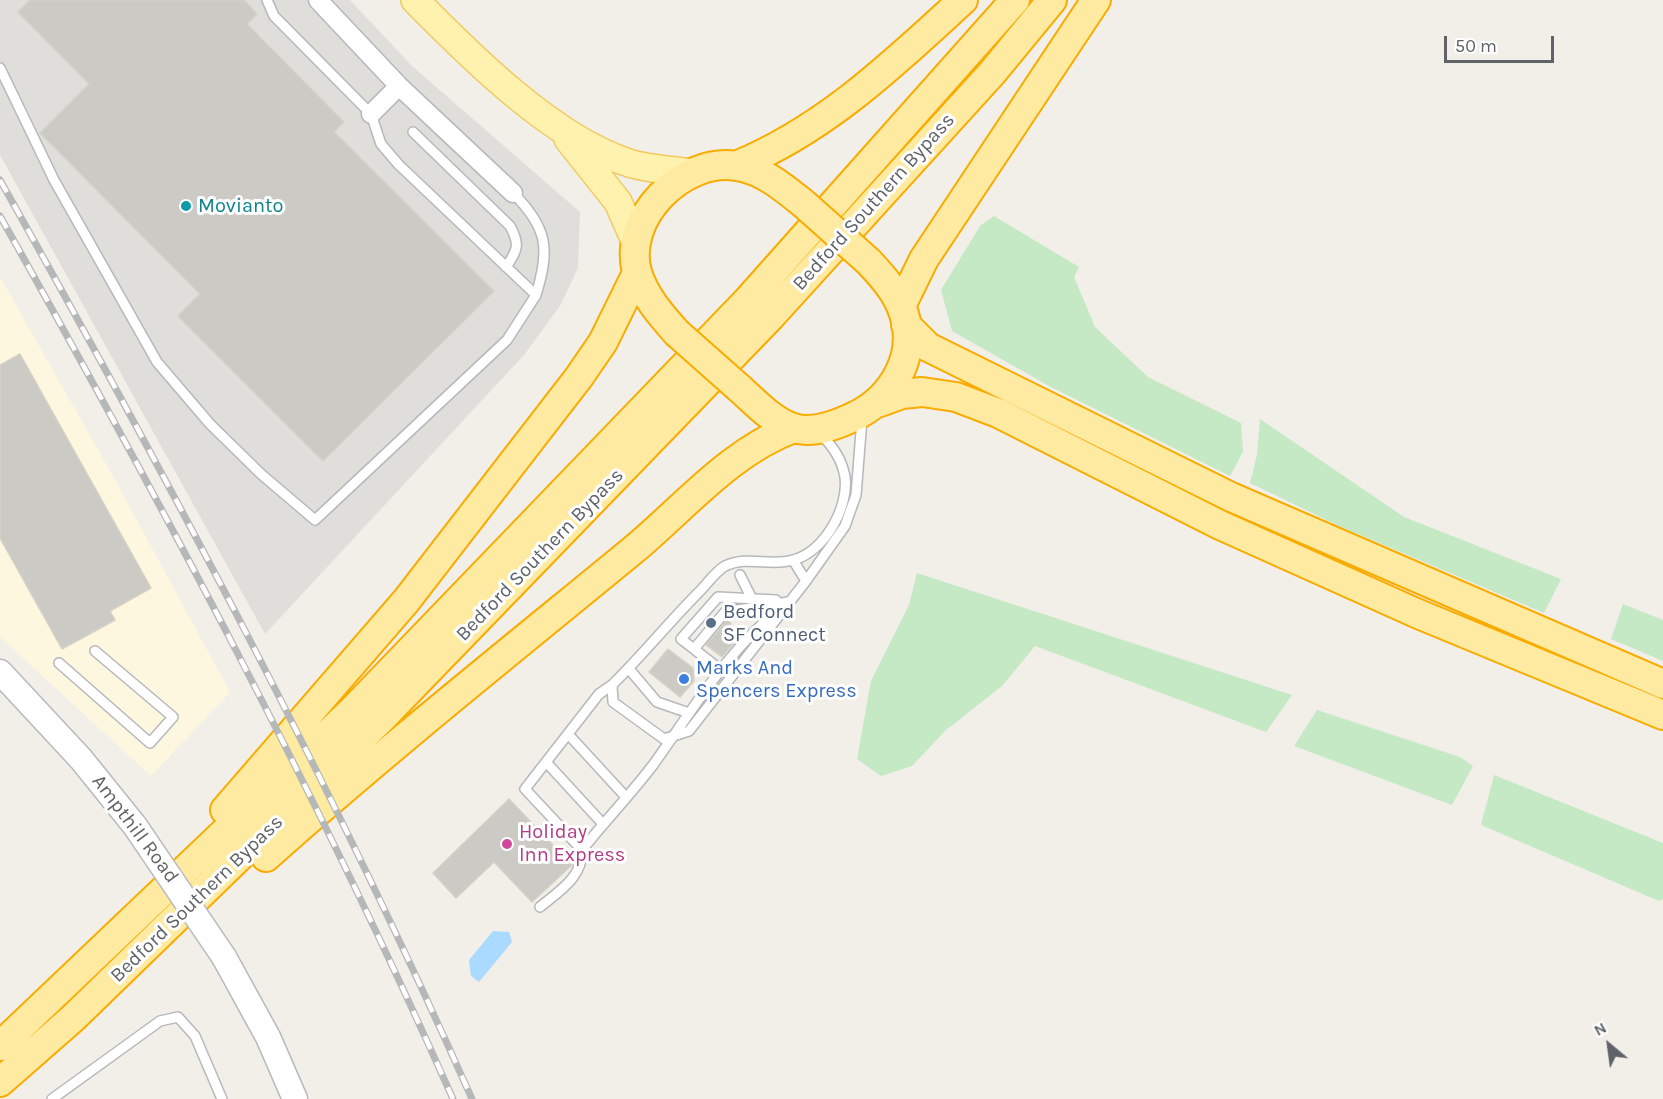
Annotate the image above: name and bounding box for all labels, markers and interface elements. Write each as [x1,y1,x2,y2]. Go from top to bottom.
scale bar [1447,24,1556,62]
text: 50 m [1455,35,1497,57]
street label: Bedford Southern Bypass [788,108,960,296]
place label: Movianto [198,194,283,218]
marker: Movianto [179,199,193,213]
street label: Bedford Southern Bypass [451,464,629,646]
place label: Bedford SF Connect [723,600,826,647]
marker: Bedford SF Connect [704,616,718,630]
place label: Marks And Spencers Express [696,656,857,703]
marker: Marks And Spencers Express [677,672,691,686]
street label: Ampthill Road [86,770,184,888]
street label: Bedford Southern Bypass [106,810,288,988]
place label: Holiday Inn Express [519,820,625,867]
marker: Holiday Inn Express [500,837,514,851]
north arrow [1579,1015,1639,1075]
text: N [1590,1018,1610,1040]

